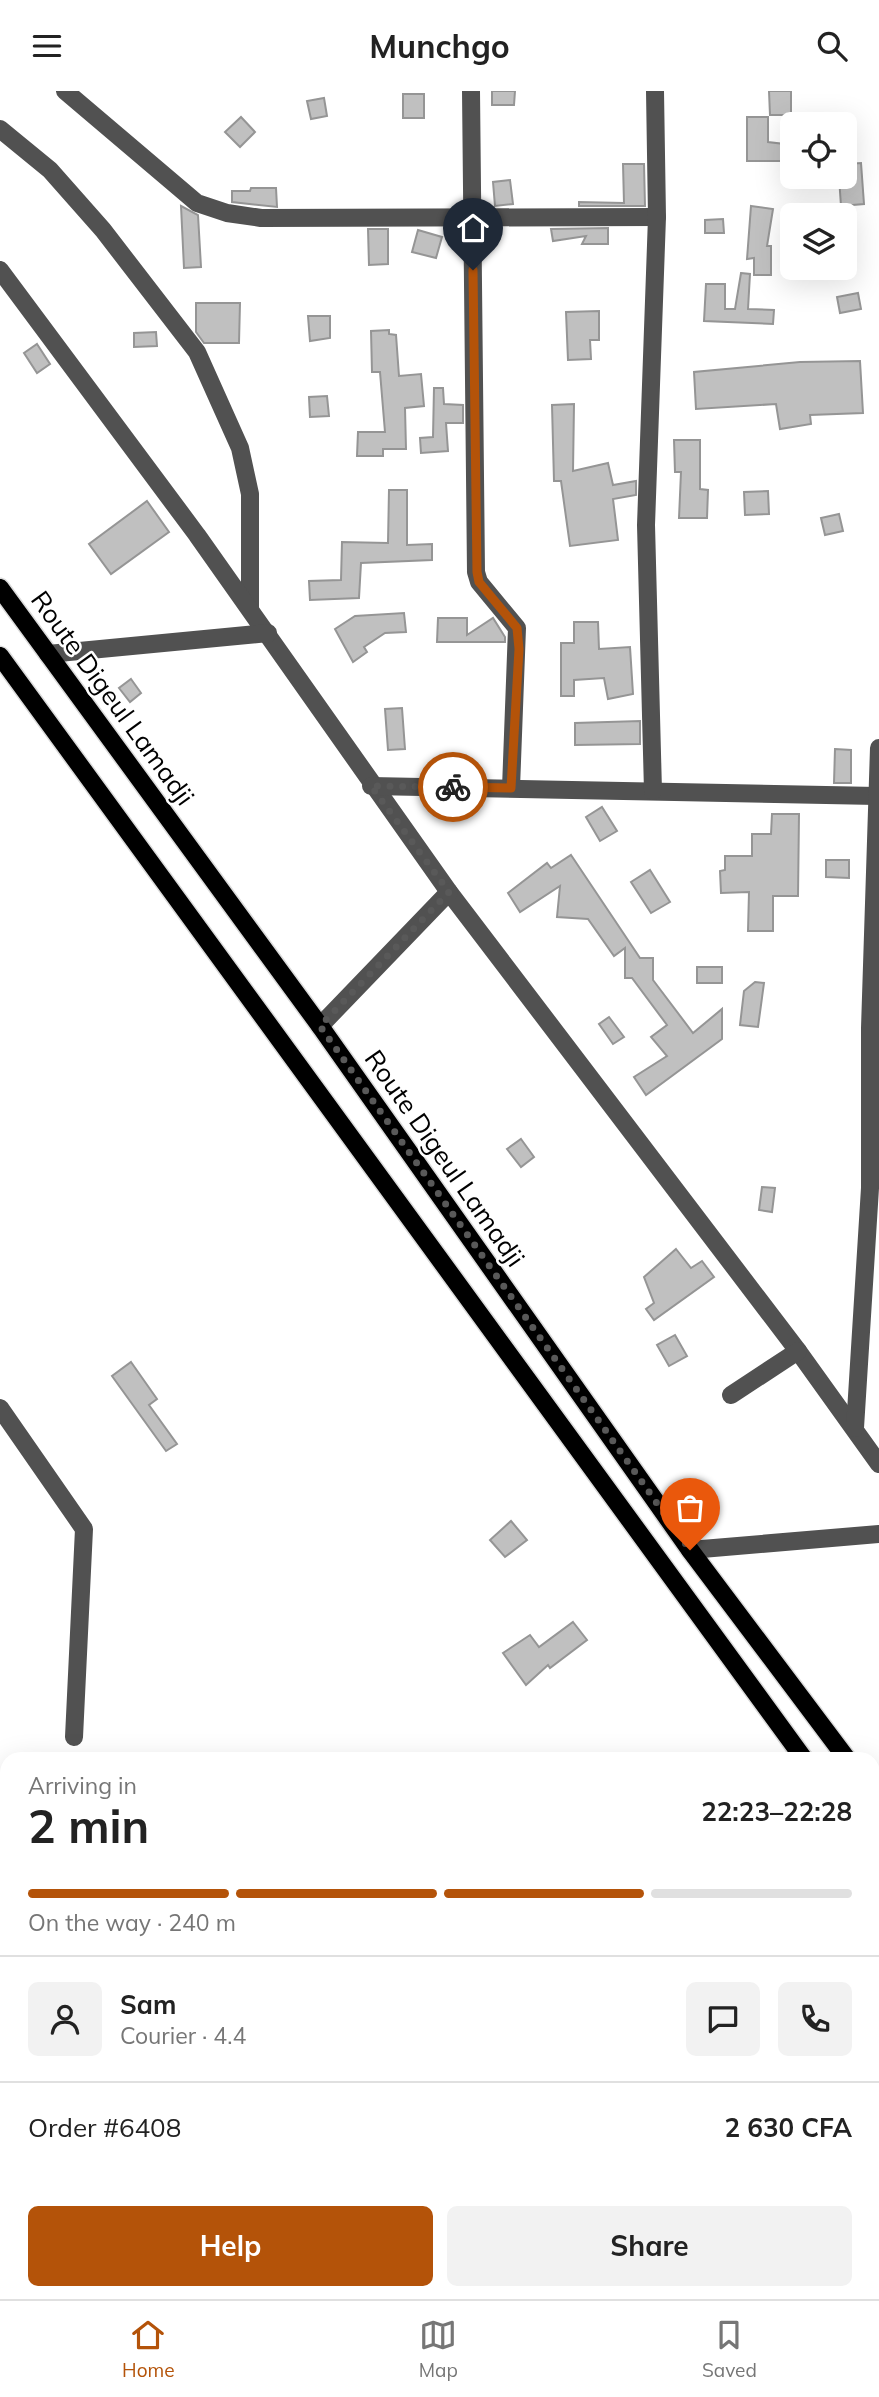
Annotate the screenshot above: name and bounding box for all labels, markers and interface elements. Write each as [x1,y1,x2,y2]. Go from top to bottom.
text: Munchgo [369,26,510,66]
icon: menu [28,27,66,65]
icon: search [813,27,851,65]
map controls [780,112,857,280]
button: locate [780,112,857,189]
pin [443,198,503,270]
button: layers [780,203,857,280]
icon: home [454,209,492,247]
street label: Route Digeul Lamadji [24,584,202,812]
courier [418,752,488,822]
icon: bike [434,768,472,806]
street label: Route Digeul Lamadji [358,1043,532,1273]
pin [660,1478,720,1550]
icon: bag [671,1489,709,1527]
text: Arriving in [28,1771,137,1800]
text: 22:23–22:28 [701,1795,852,1828]
text: 2 min [28,1797,149,1855]
text: On the way · 240 m [28,1908,236,1937]
button: person [28,1982,102,2056]
button: chat [686,1982,760,2056]
button: phone [778,1982,852,2056]
text: Sam [120,1988,176,2021]
text: Courier · 4.4 [120,2021,246,2050]
text: Order #6408 [28,2111,181,2144]
text: 2 630 CFA [725,2111,852,2144]
button: Help [28,2206,433,2286]
button: Share [447,2206,852,2286]
tab: Home [122,2316,175,2382]
tab: Map [419,2316,458,2382]
tab: Saved [702,2316,757,2382]

